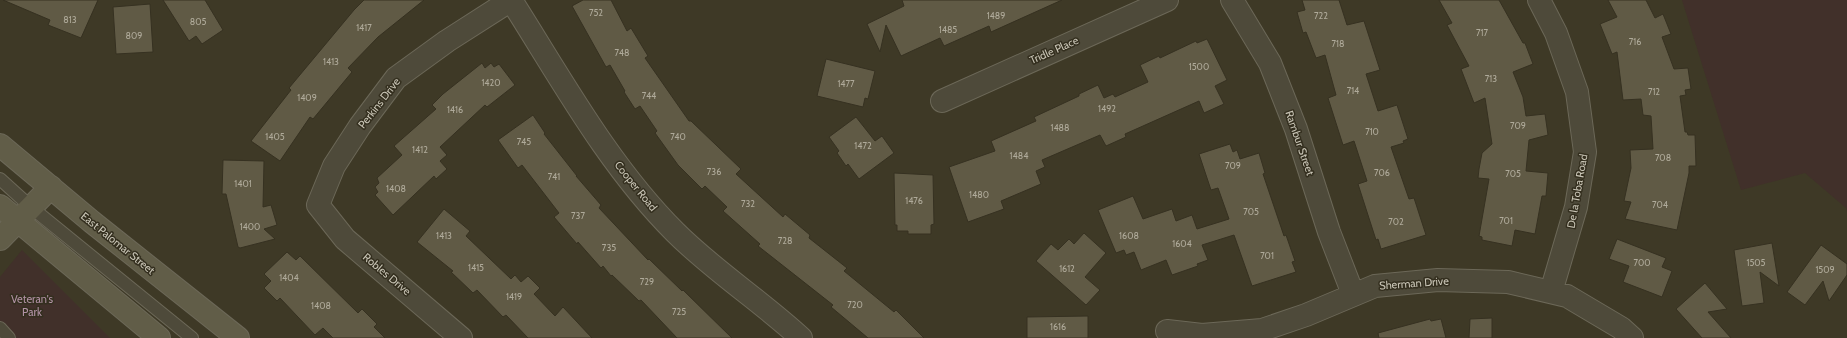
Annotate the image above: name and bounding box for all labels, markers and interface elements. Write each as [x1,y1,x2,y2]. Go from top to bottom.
house number: 752 [589,7,603,18]
house number: 1489 [987,10,1005,21]
house number: 722 [1314,10,1328,21]
house number: 813 [63,14,77,25]
house number: 805 [190,16,206,27]
house number: 1417 [356,22,372,33]
house number: 1485 [939,24,957,35]
house number: 717 [1476,27,1488,38]
house number: 809 [126,30,142,41]
street label: Tridle Place [1027,33,1081,67]
house number: 716 [1629,36,1641,47]
house number: 718 [1332,38,1344,49]
house number: 748 [615,47,629,58]
house number: 1413 [323,56,339,67]
house number: 1500 [1189,61,1209,72]
house number: 713 [1485,73,1497,84]
street label: Perkins Drive [355,75,403,131]
house number: 1420 [481,77,501,88]
house number: 1477 [837,78,855,89]
house number: 714 [1347,85,1359,96]
house number: 712 [1648,86,1660,97]
house number: 744 [642,90,656,101]
house number: 1409 [297,92,317,103]
house number: 1492 [1098,103,1116,114]
house number: 1416 [447,104,463,115]
street label: Rambur Street [1282,109,1318,178]
house number: 709 [1510,120,1526,131]
house number: 1488 [1050,122,1070,133]
house number: 710 [1365,126,1379,137]
house number: 1405 [265,131,285,142]
house number: 740 [670,131,686,142]
house number: 745 [517,136,531,147]
house number: 1472 [854,140,872,151]
house number: 1412 [412,144,428,155]
house number: 1484 [1010,150,1028,161]
house number: 708 [1655,152,1671,163]
street label: De la Toba Road [1564,153,1590,229]
street label: Cooper Road [612,158,660,214]
house number: 709 [1225,160,1241,171]
house number: 736 [707,166,721,177]
house number: 706 [1374,167,1390,178]
house number: 705 [1505,168,1521,179]
house number: 741 [548,171,560,182]
house number: 1401 [234,178,252,189]
house number: 1408 [386,183,406,194]
house number: 1480 [969,189,989,200]
house number: 1476 [905,195,923,206]
house number: 732 [741,198,755,209]
house number: 704 [1652,199,1668,210]
house number: 705 [1243,206,1259,217]
street label: East Palomar Street [78,209,158,277]
house number: 737 [571,210,585,221]
house number: 701 [1499,215,1513,226]
house number: 702 [1388,216,1404,227]
house number: 1400 [240,221,260,232]
house number: 1413 [436,230,452,241]
house number: 1608 [1119,230,1139,241]
house number: 728 [778,235,792,246]
house number: 1604 [1172,238,1192,249]
house number: 735 [602,242,616,253]
street label: Robles Drive [360,250,414,298]
house number: 701 [1260,250,1274,261]
house number: 700 [1633,257,1651,268]
house number: 1505 [1747,257,1766,268]
house number: 1415 [468,262,484,273]
house number: 1612 [1059,263,1075,274]
house number: 1509 [1815,264,1835,275]
house number: 1404 [279,272,299,283]
street label: Sherman Drive [1379,274,1450,292]
house number: 729 [640,276,654,287]
house number: 1419 [506,291,522,302]
park label: Veteran's Park [11,292,53,319]
house number: 720 [847,299,863,310]
house number: 1408 [311,300,331,311]
house number: 725 [672,306,686,317]
house number: 1616 [1050,321,1066,332]

